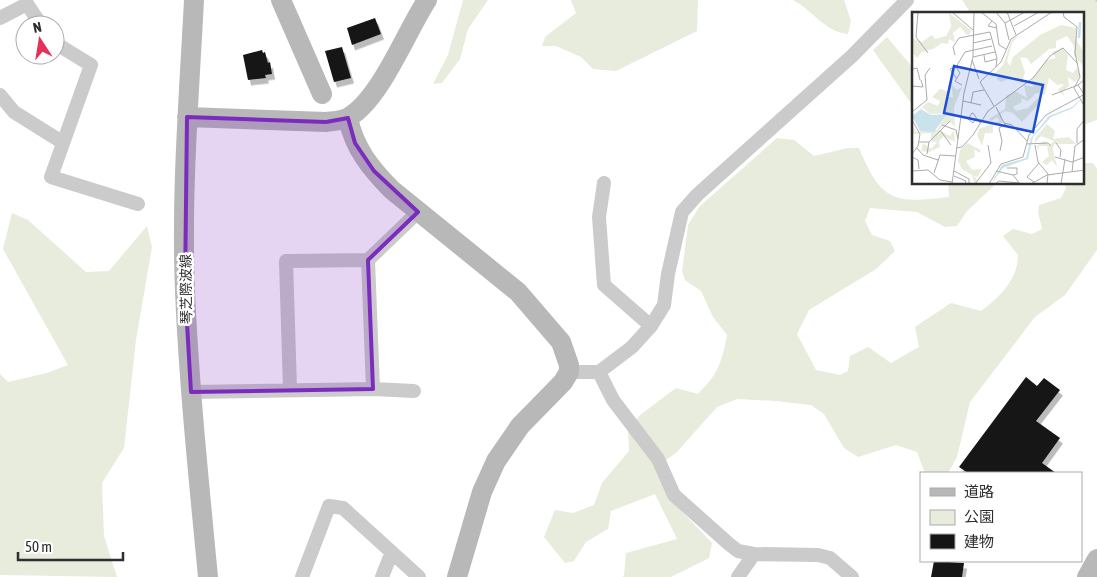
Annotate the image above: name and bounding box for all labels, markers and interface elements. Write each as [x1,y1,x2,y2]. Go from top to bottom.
inset map [912,12,1084,185]
north arrow [15,15,65,65]
text: N [32,19,43,36]
street label: 琴芝際波線 [177,254,195,324]
legend [920,472,1082,562]
text: 道路 [964,483,994,500]
text: 公園 [964,508,994,525]
scale bar [18,530,122,562]
text: 建物 [964,533,994,550]
text: 50 m [25,538,52,555]

